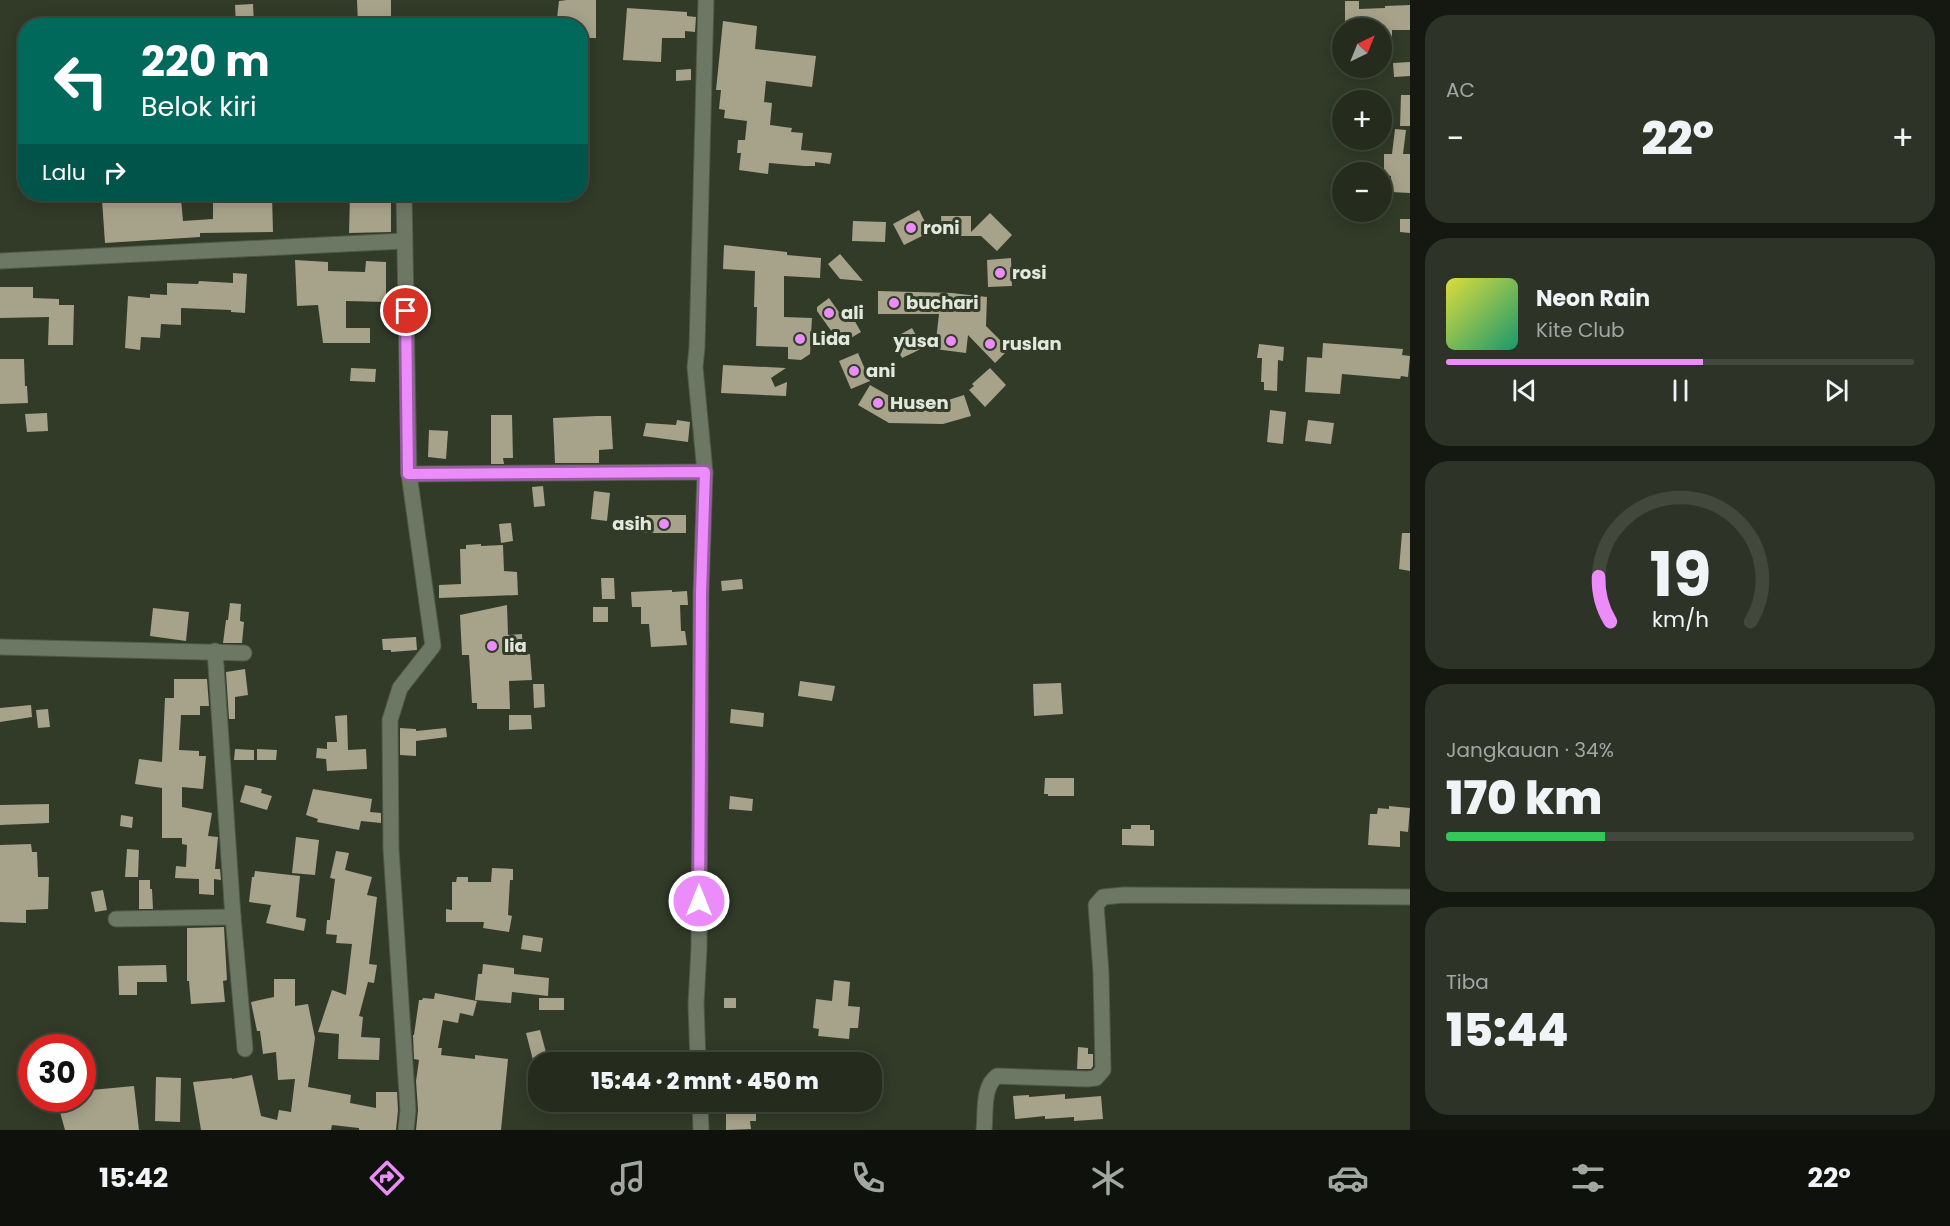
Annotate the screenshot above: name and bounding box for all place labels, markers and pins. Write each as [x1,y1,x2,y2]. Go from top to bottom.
place label: roni [923,215,960,240]
marker: roni [904,221,918,235]
place label: rosi [1012,260,1047,285]
marker: rosi [993,266,1007,280]
pin [380,285,431,336]
place label: buchari [906,290,979,315]
marker: buchari [887,296,901,310]
place label: ali [841,300,864,325]
marker: ali [822,306,836,320]
place label: Lida [812,326,850,351]
place label: yusa [892,328,939,353]
place label: ruslan [1002,331,1062,356]
marker: Lida [793,332,807,346]
marker: yusa [944,334,958,348]
marker: ruslan [983,337,997,351]
place label: ani [866,358,896,383]
marker: ani [847,364,861,378]
place label: Husen [890,390,949,415]
marker: Husen [871,396,885,410]
place label: asih [612,511,652,536]
marker: asih [657,517,671,531]
place label: lia [504,633,527,658]
marker: lia [485,639,499,653]

